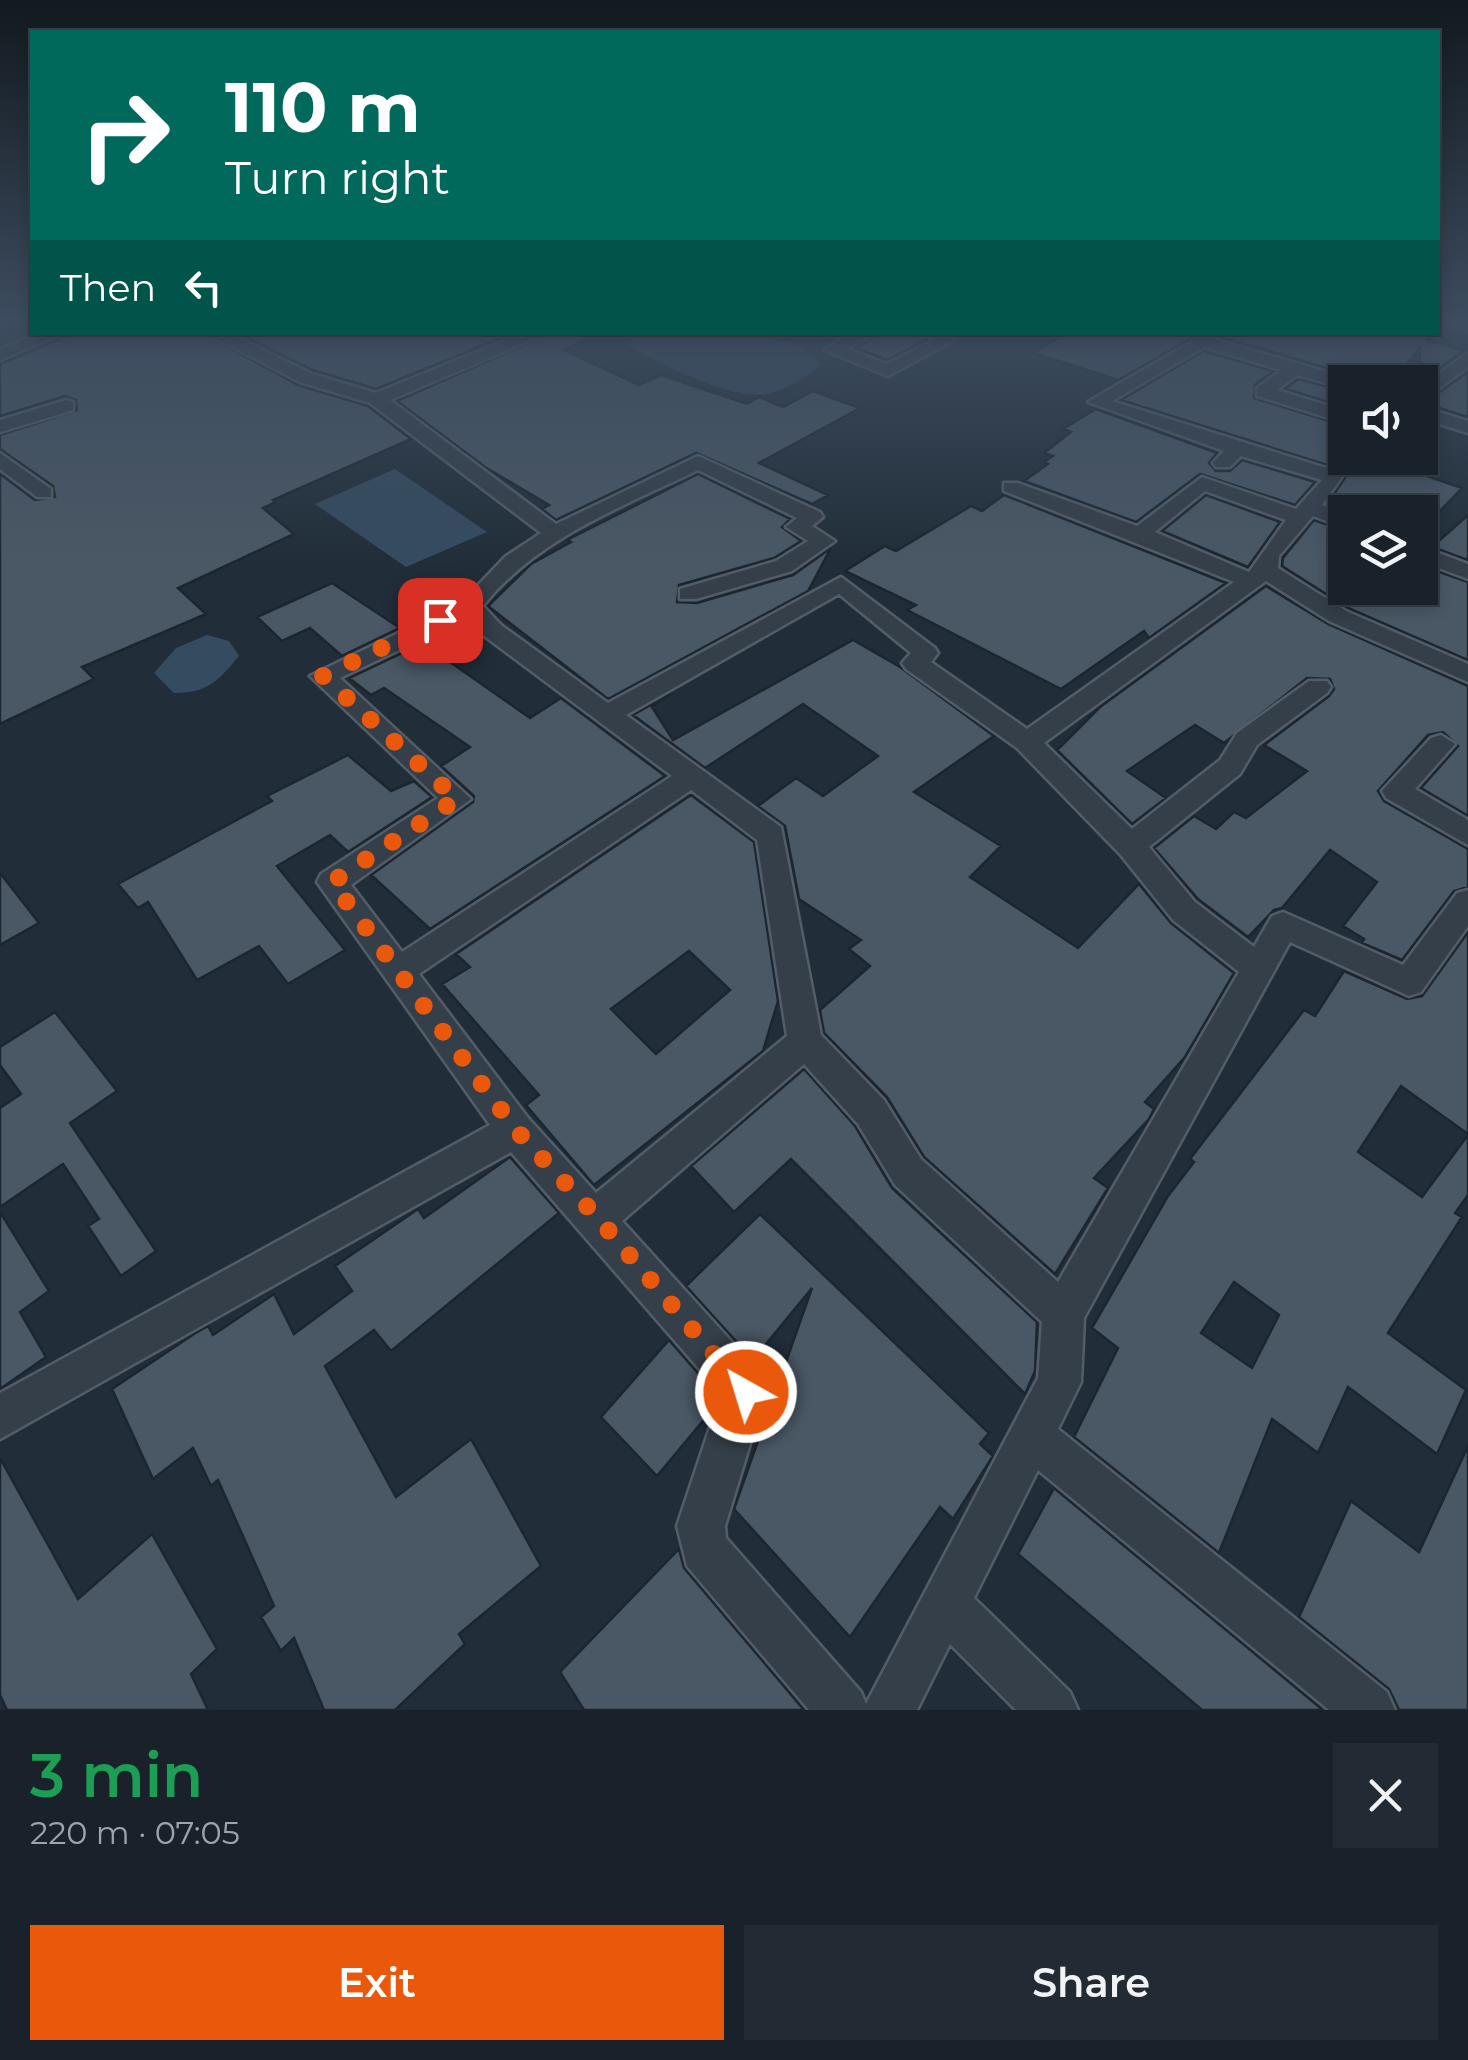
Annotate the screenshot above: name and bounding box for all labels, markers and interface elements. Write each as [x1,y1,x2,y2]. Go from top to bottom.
text: 110 m [225,64,421,150]
icon: right [60,70,190,200]
text: Turn right [225,150,450,205]
icon: left [176,260,231,315]
text: Then [60,264,156,311]
map controls [1328,365,1438,605]
button: sound [1328,365,1438,475]
button: layers [1328,495,1438,605]
pin [398,578,483,663]
icon: arrive [413,593,468,648]
position arrow [694,1340,798,1444]
text: 3 min [30,1739,203,1812]
button: close [1333,1743,1438,1848]
text: 220 m · 07:05 [30,1813,240,1852]
button: Exit [30,1925,724,2040]
button: Share [744,1925,1438,2040]

